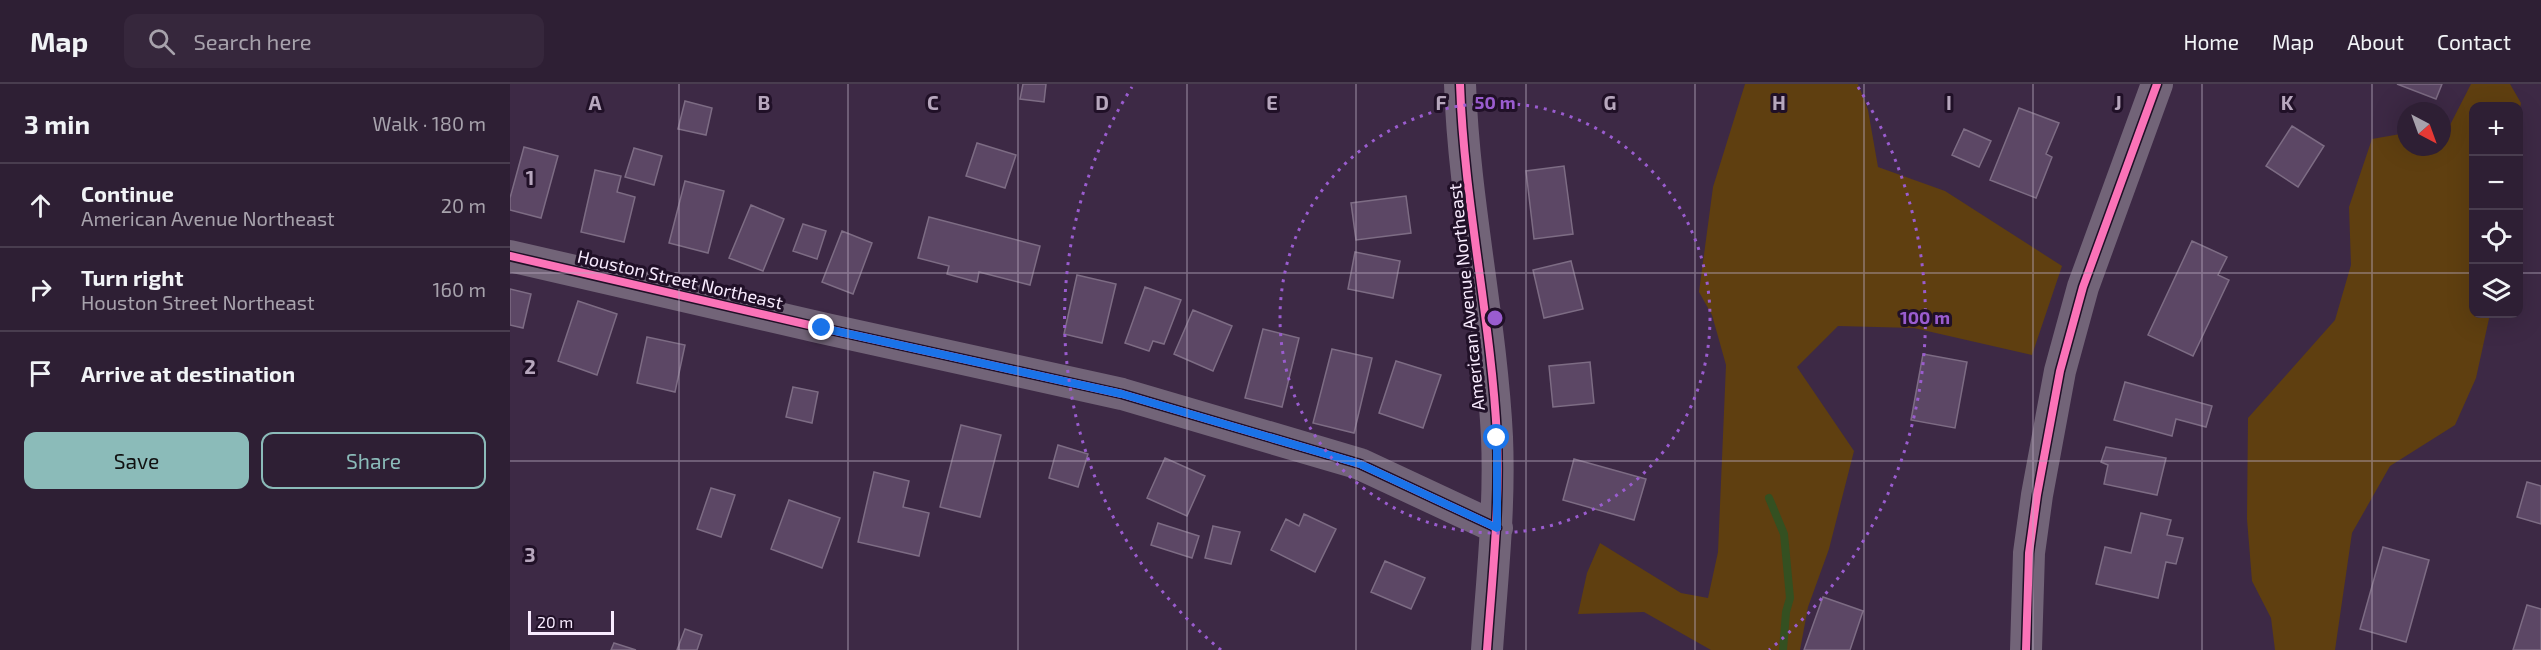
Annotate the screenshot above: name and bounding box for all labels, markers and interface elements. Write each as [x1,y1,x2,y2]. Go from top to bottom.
search box [124,14,544,68]
text: Map [30,24,88,58]
icon: search [145,25,178,58]
text: Search here [193,28,312,54]
text: Home [2183,29,2239,54]
text: Map [2272,29,2314,54]
text: About [2347,29,2404,54]
text: Contact [2437,29,2511,54]
text: A [588,90,602,114]
text: B [758,90,770,114]
text: C [927,90,939,114]
text: D [1095,90,1109,114]
text: E [1266,90,1278,114]
text: F [1435,90,1447,114]
text: G [1604,90,1616,114]
text: H [1772,90,1786,114]
text: I [1946,90,1952,114]
text: J [2114,90,2122,114]
text: K [2281,90,2294,114]
text: 50 m [1474,91,1516,113]
north arrow [2397,102,2451,156]
map controls [2469,102,2523,318]
button: + [2469,102,2523,156]
text: 3 min [24,108,90,139]
text: Walk · 180 m [373,111,486,135]
button: − [2469,156,2523,210]
text: 1 [526,165,534,189]
text: Continue [81,180,174,206]
street label: American Avenue Northeast [1443,182,1489,412]
icon: ahead [24,189,57,222]
text: 20 m [441,193,486,217]
text: American Avenue Northeast [81,206,335,230]
button: locate [2469,210,2523,264]
street label: Houston Street Northeast [575,245,785,313]
text: Turn right [81,264,183,290]
button: layers [2469,264,2523,318]
icon: right [24,273,57,306]
text: 160 m [433,277,486,301]
text: Houston Street Northeast [81,290,315,314]
text: 100 m [1900,306,1950,328]
centre of rings [1485,308,1505,328]
route end [808,314,834,340]
text: 2 [524,354,536,378]
icon: arrive [24,357,57,390]
text: Arrive at destination [81,360,295,386]
route start [1483,424,1509,450]
button: Save [24,432,249,489]
button: Share [261,432,486,489]
text: 3 [524,542,536,566]
scale bar [528,608,614,636]
text: 20 m [537,612,573,631]

